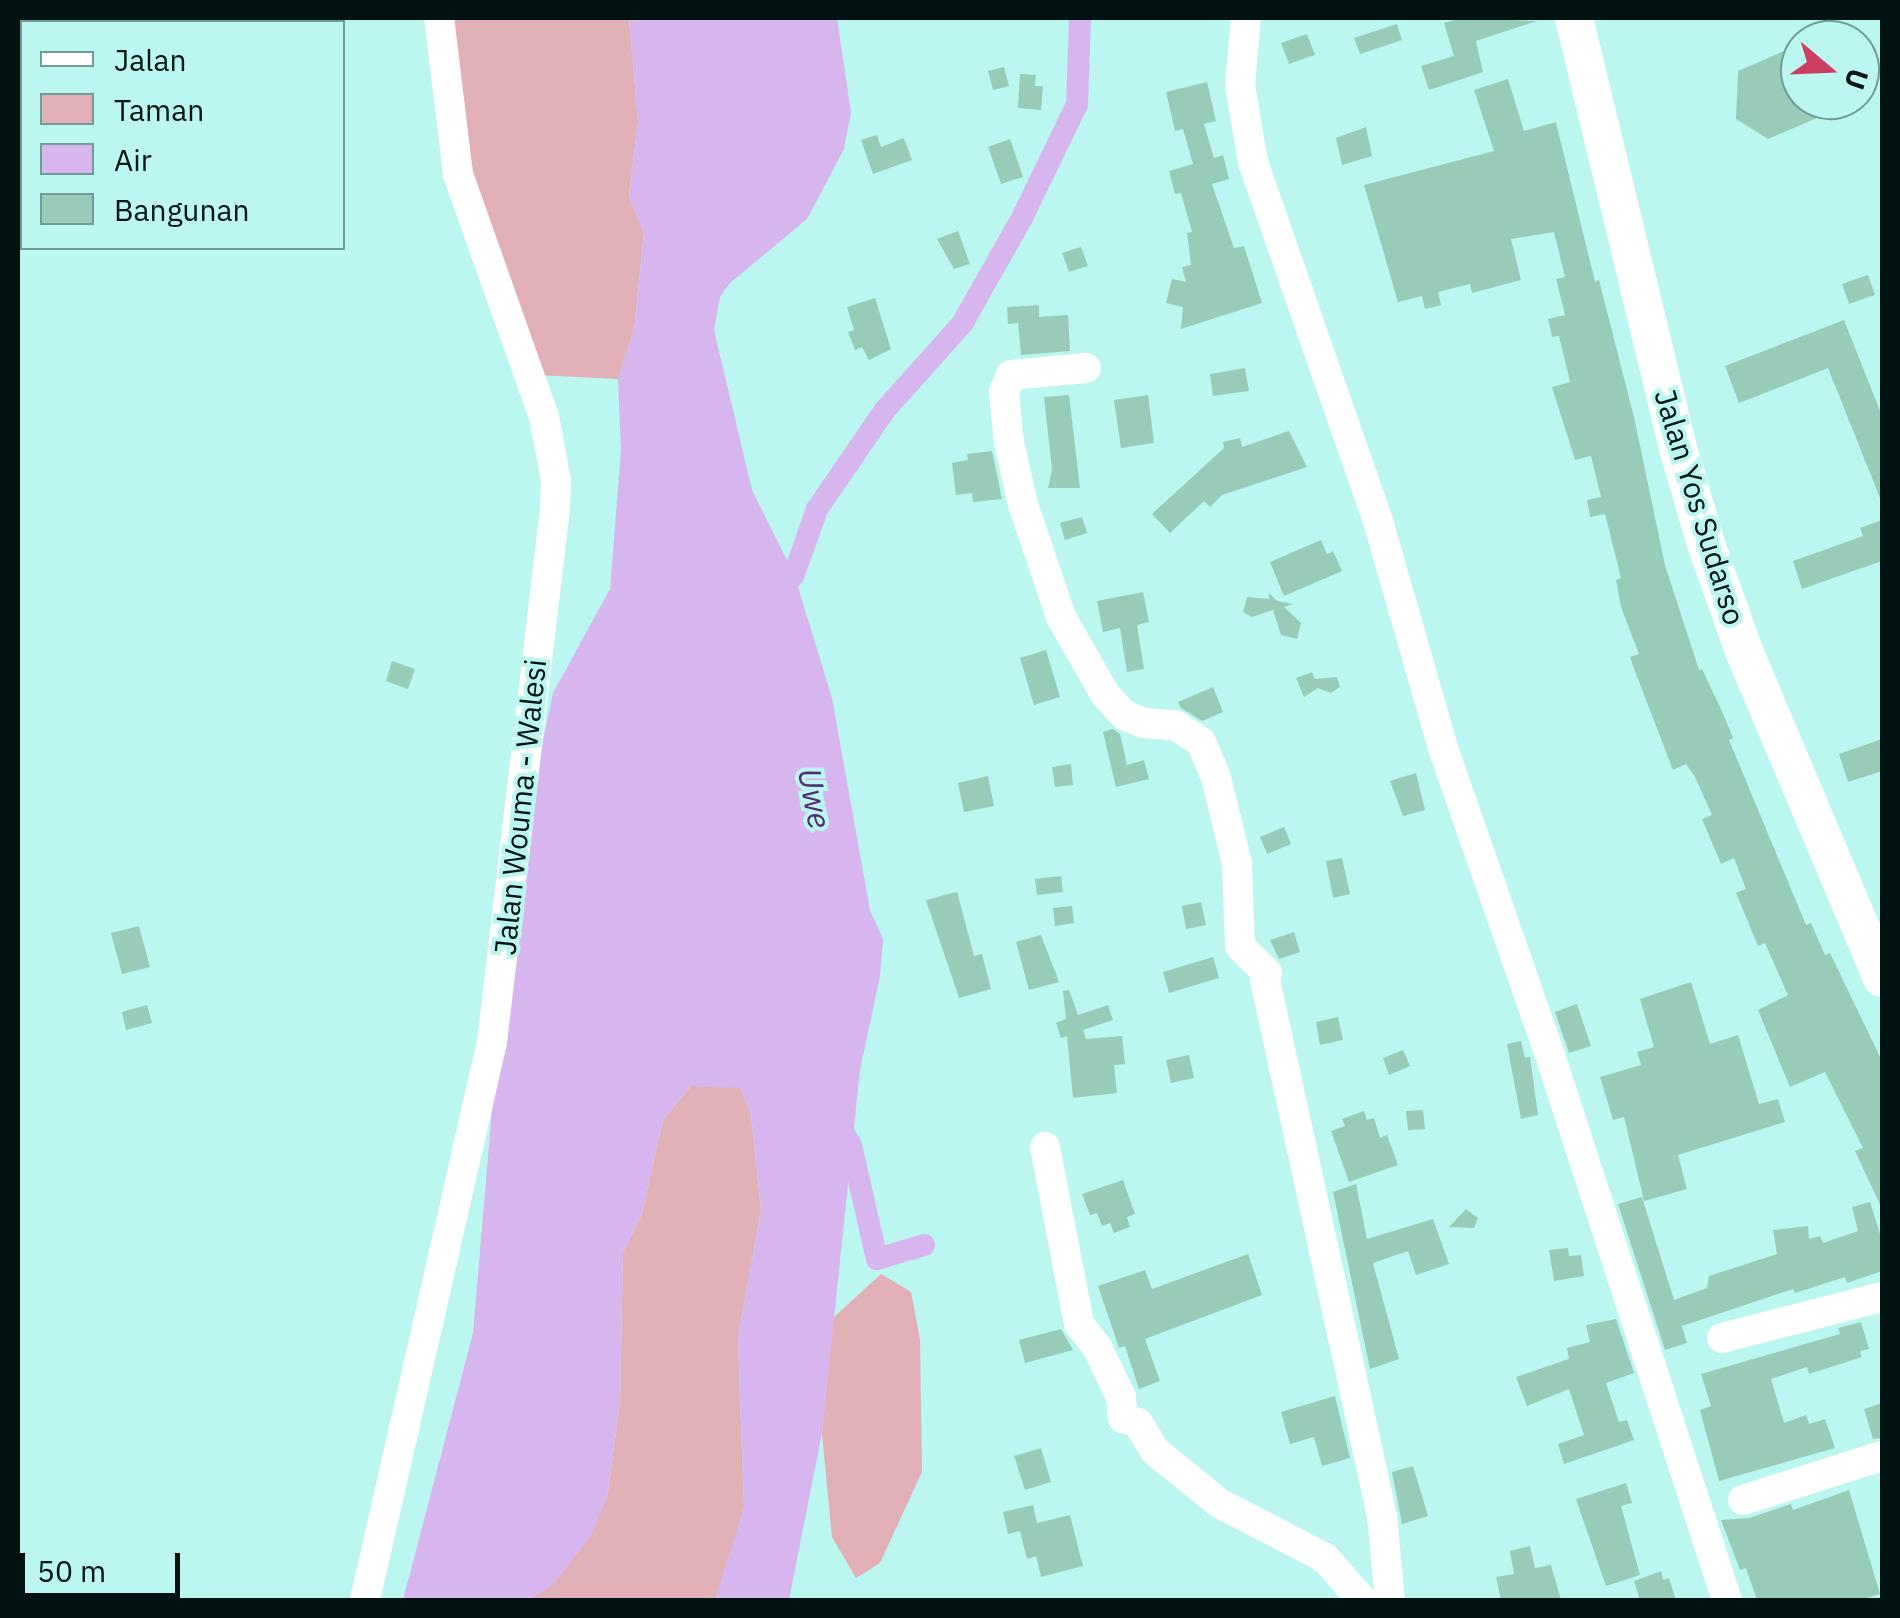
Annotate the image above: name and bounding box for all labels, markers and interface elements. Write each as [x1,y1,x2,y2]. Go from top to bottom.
legend [20,20,345,250]
north arrow [1780,20,1880,120]
text: Jalan [114,40,187,79]
text: U [1836,64,1878,94]
text: Taman [114,90,204,129]
text: Air [114,140,152,179]
text: Bangunan [114,190,250,229]
street label: Jalan Yos Sudarso [1647,385,1753,629]
street label: Jalan Wouma - Walesi [487,657,553,957]
water label: Uwe [790,765,840,831]
scale bar [25,1533,185,1595]
text: 50 m [37,1551,106,1590]

